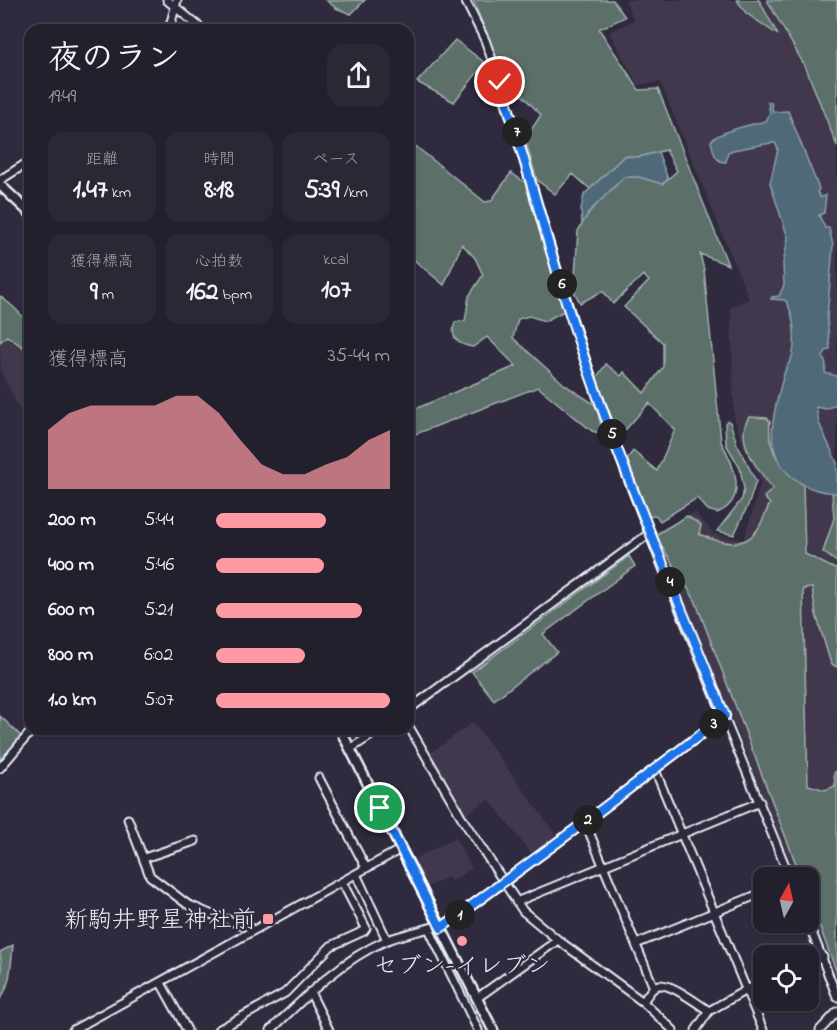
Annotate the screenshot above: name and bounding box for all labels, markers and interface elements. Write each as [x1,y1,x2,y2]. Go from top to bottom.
text: 夜のラン [48,36,180,84]
button: share [327,44,390,107]
pin [474,56,525,107]
icon: check [483,65,516,98]
text: 19:49 [48,83,76,112]
pin: 7 [502,117,532,147]
text: 7 [514,120,520,144]
text: 距離 [86,148,118,172]
text: 時間 [203,148,235,172]
text: ペース [312,148,360,172]
text: 1.47 [73,172,108,210]
text: 8:18 [204,172,234,210]
text: 5:39 [304,172,340,210]
text: km [108,181,131,205]
text: /km [340,181,368,205]
text: kcal [323,248,349,272]
text: 獲得標高 [70,250,134,274]
text: 心拍数 [195,250,243,274]
pin: 6 [547,269,577,299]
text: 107 [321,272,351,310]
text: 6 [558,272,566,296]
text: 9 [90,274,98,312]
text: 162 [186,274,219,312]
text: m [98,283,114,307]
text: bpm [219,283,252,307]
text: 35–44 m [328,342,390,371]
text: 獲得標高 [48,346,128,375]
pin: 5 [597,419,627,449]
text: 5 [607,422,617,446]
text: 200 m [48,506,96,535]
text: 5:44 [144,506,174,535]
text: 400 m [48,551,94,580]
text: 5:46 [144,551,174,580]
pin: 4 [655,567,685,597]
text: 4 [667,570,673,594]
text: 600 m [48,596,95,625]
text: 5:21 [144,596,173,625]
text: 800 m [48,641,93,670]
text: 6:02 [144,641,173,670]
text: 1.0 km [48,686,96,715]
text: 5:07 [144,686,174,715]
pin: 3 [699,709,729,739]
text: 3 [711,712,717,736]
pin [354,782,405,833]
icon: arrive [363,791,396,824]
pin: 2 [573,805,603,835]
text: 2 [584,808,592,832]
north arrow [753,867,819,933]
map controls [753,867,819,1011]
pin: 1 [445,900,475,930]
text: 1 [457,903,463,927]
place label: 新駒井野星神社前 [64,904,256,939]
marker: 新駒井野星神社前 [261,912,275,926]
marker: セブン-イレブン [455,934,469,948]
button: locate [753,945,819,1011]
place label: セブン-イレブン [374,950,551,985]

